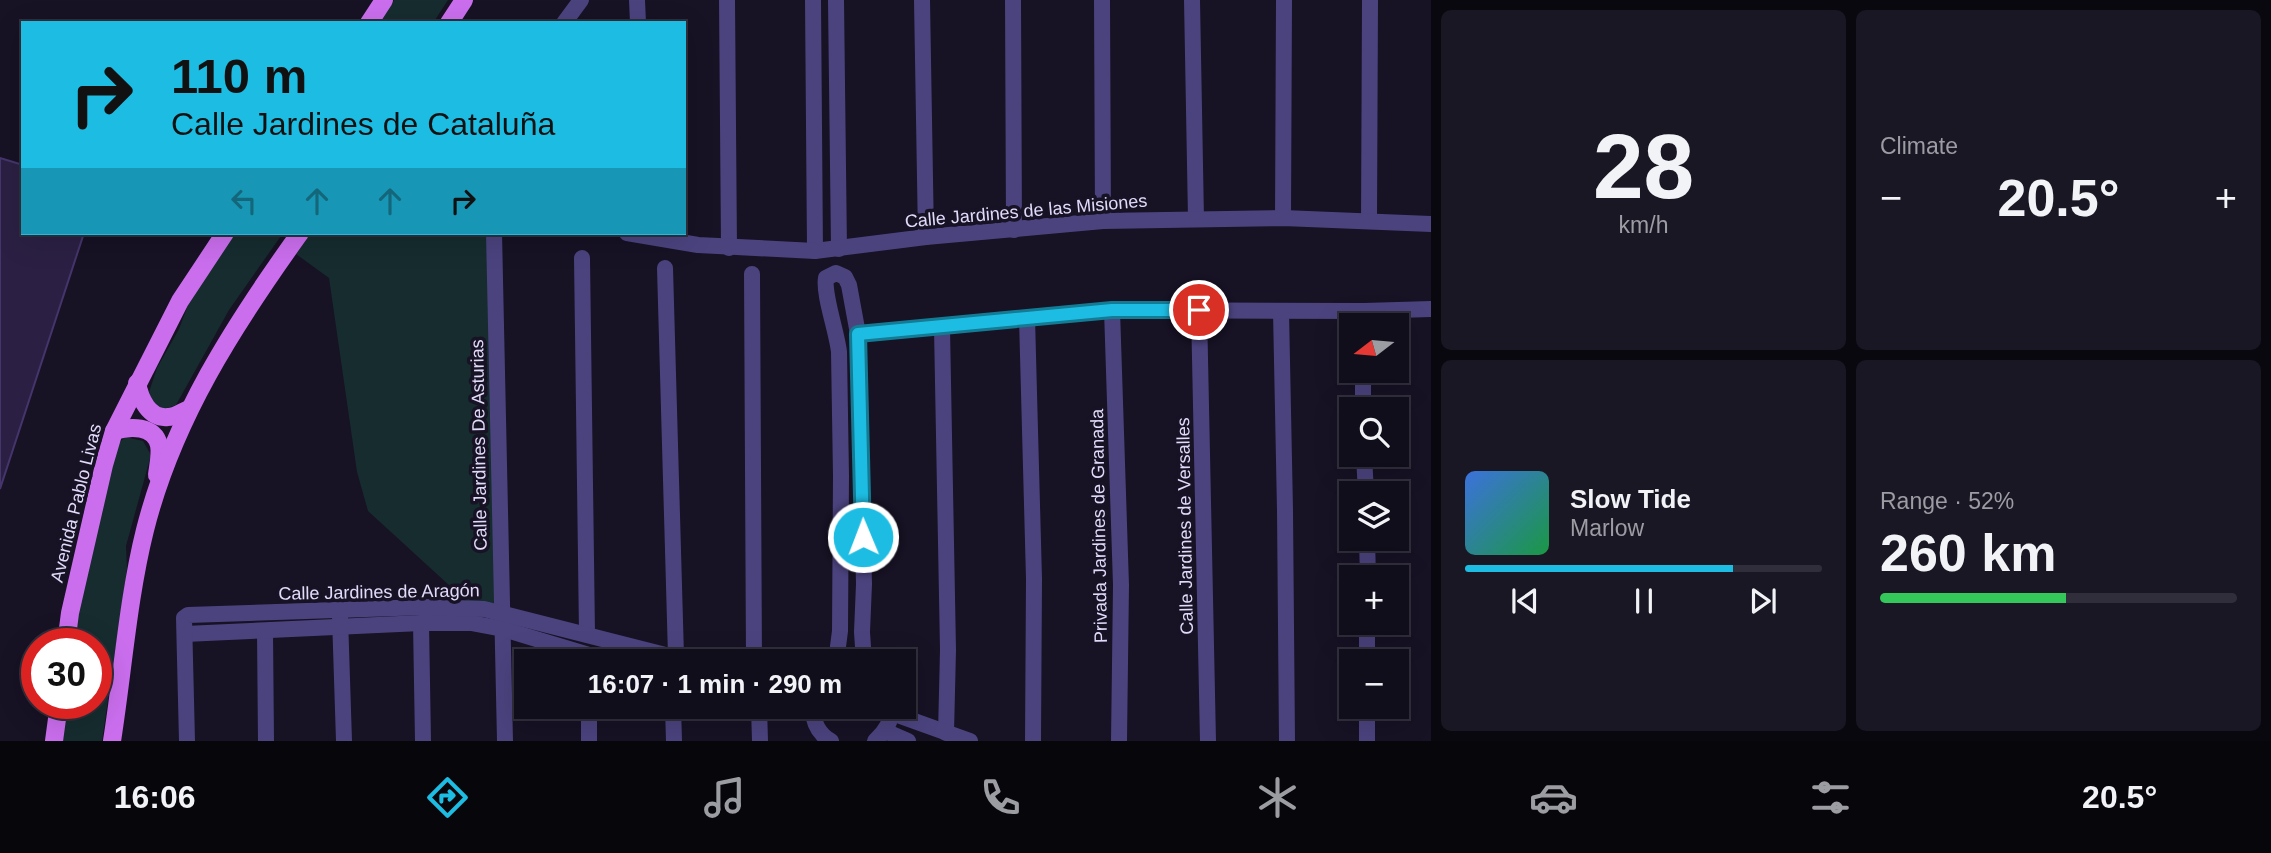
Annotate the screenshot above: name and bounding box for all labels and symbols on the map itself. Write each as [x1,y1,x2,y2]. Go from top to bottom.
street label: Calle Jardines de las Misiones [904,190,1148,232]
pin [1169,280,1229,340]
north arrow [1339,313,1409,383]
street label: Calle Jardines De Asturias [467,339,491,551]
street label: Privada Jardines de Granada [1087,408,1111,643]
street label: Calle Jardines de Versalles [1173,417,1197,635]
street label: Avenida Pablo Livas [47,422,105,584]
position arrow [826,500,900,574]
street label: Calle Jardines de Aragón [278,580,480,604]
speed limit sign: 30 [21,628,112,719]

